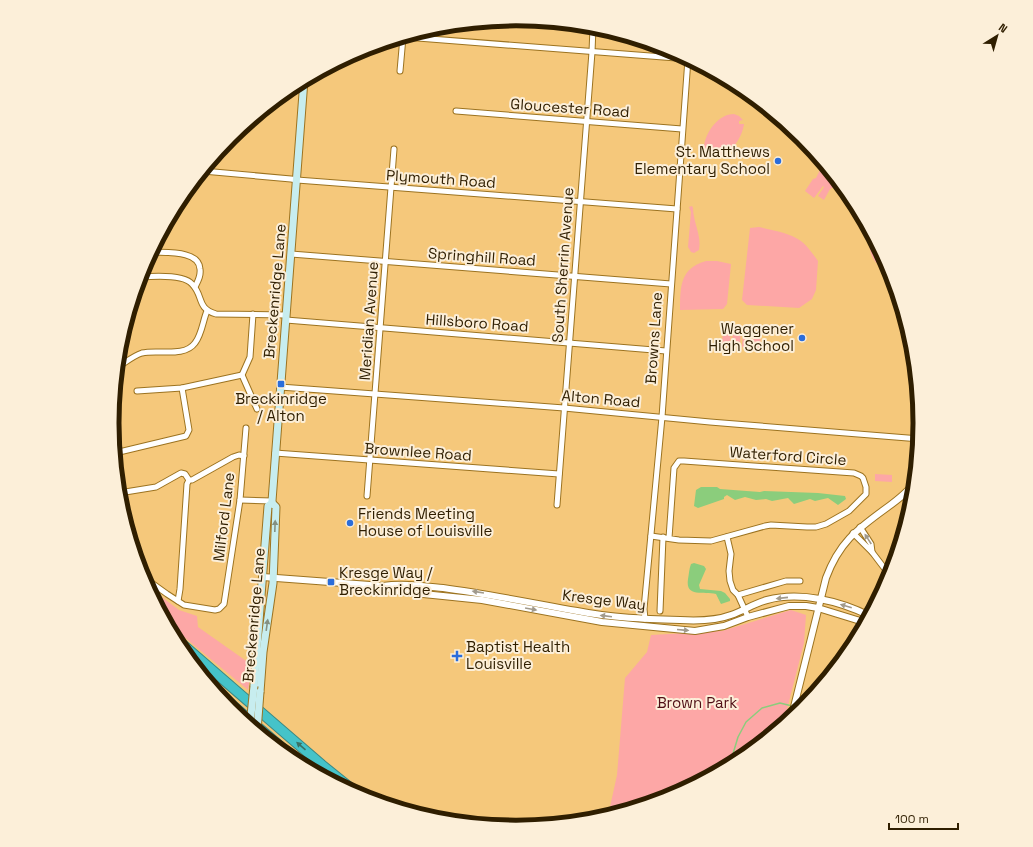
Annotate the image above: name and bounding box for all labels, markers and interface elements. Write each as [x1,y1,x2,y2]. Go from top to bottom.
north arrow [977,16,1017,56]
text: N [996,20,1010,36]
street label: Gloucester Road [510,94,630,121]
place label: St. Matthews Elementary School [634,142,770,178]
marker: St. Matthews Elementary School [773,156,783,166]
street label: Plymouth Road [386,165,497,192]
street label: South Sherrin Avenue [548,187,577,343]
street label: Breckenridge Lane [259,223,290,359]
street label: Springhill Road [428,243,537,270]
street label: Meridian Avenue [355,261,382,381]
street label: Browns Lane [641,291,666,385]
street label: Hillsboro Road [425,309,529,336]
place label: Waggener High School [708,319,794,355]
marker: Waggener High School [797,333,807,343]
marker: Breckinridge / Alton [276,379,286,389]
street label: Alton Road [561,386,641,411]
place label: Breckinridge / Alton [235,389,327,425]
street label: Brownlee Road [364,438,472,465]
street label: Waterford Circle [729,442,847,469]
street label: Milford Lane [209,471,238,563]
place label: Friends Meeting House of Louisville [358,504,492,540]
marker: Friends Meeting House of Louisville [345,518,355,528]
one-way arrow [272,519,278,532]
one-way arrow [864,533,871,545]
street label: Breckenridge Lane [238,547,269,683]
place label: Kresge Way / Breckinridge [339,563,433,599]
marker: Kresge Way / Breckinridge [326,577,336,587]
street label: Kresge Way [561,585,647,614]
one-way arrow [472,589,484,595]
one-way arrow [776,594,788,601]
one-way arrow [840,603,852,609]
one-way arrow [525,606,537,612]
one-way arrow [600,613,612,619]
one-way arrow [264,619,270,631]
one-way arrow [677,626,689,633]
place label: Baptist Health Louisville [466,637,570,673]
marker: Baptist Health Louisville [451,650,463,662]
park label: Brown Park [657,693,737,712]
one-way arrow [296,742,306,751]
scale bar [889,805,958,831]
text: 100 m [895,811,929,827]

